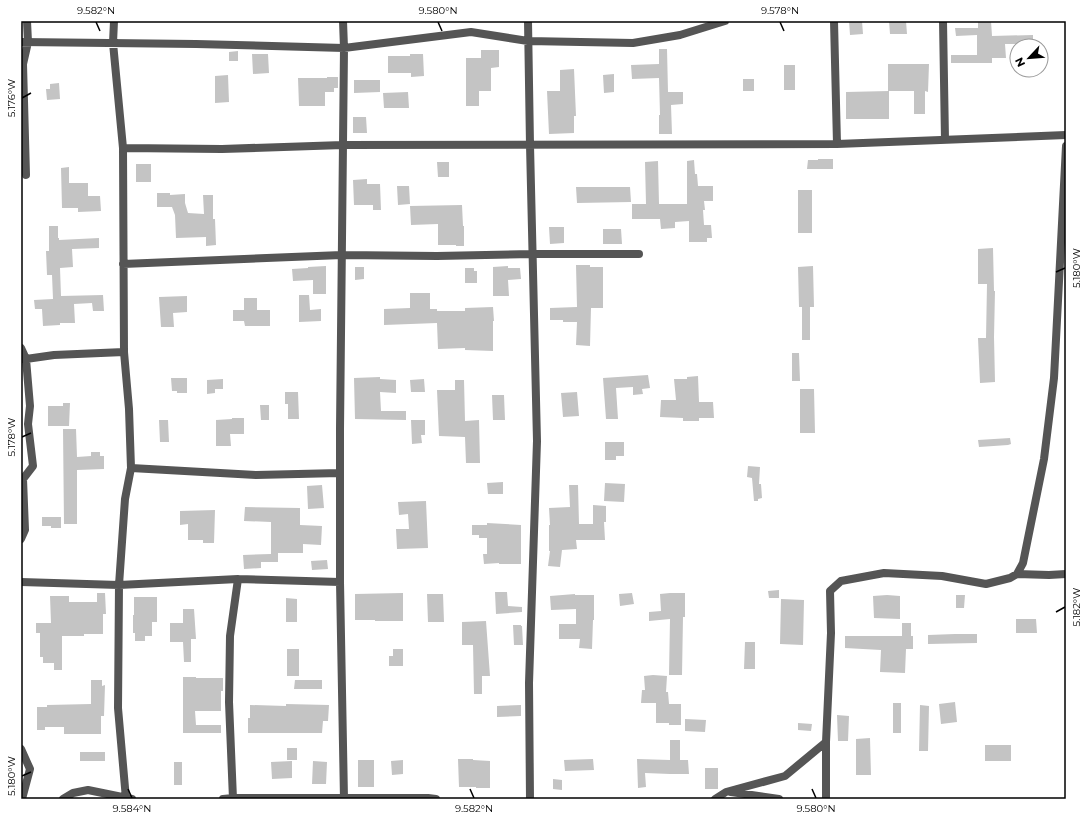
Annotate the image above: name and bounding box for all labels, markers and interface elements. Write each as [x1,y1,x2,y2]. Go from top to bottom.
text: 9.582°N [77,4,115,17]
text: 9.580°N [418,4,458,17]
text: 9.578°N [761,4,799,17]
north arrow [1009,38,1049,78]
text: N [1012,55,1028,69]
text: 5.176°W [5,79,18,117]
text: 5.180°W [1070,248,1083,288]
text: 5.178°W [5,418,18,456]
text: 5.182°W [1070,588,1083,626]
text: 5.180°W [5,756,18,796]
text: 9.584°N [113,802,151,815]
text: 9.582°N [455,802,493,815]
text: 9.580°N [796,802,836,815]

